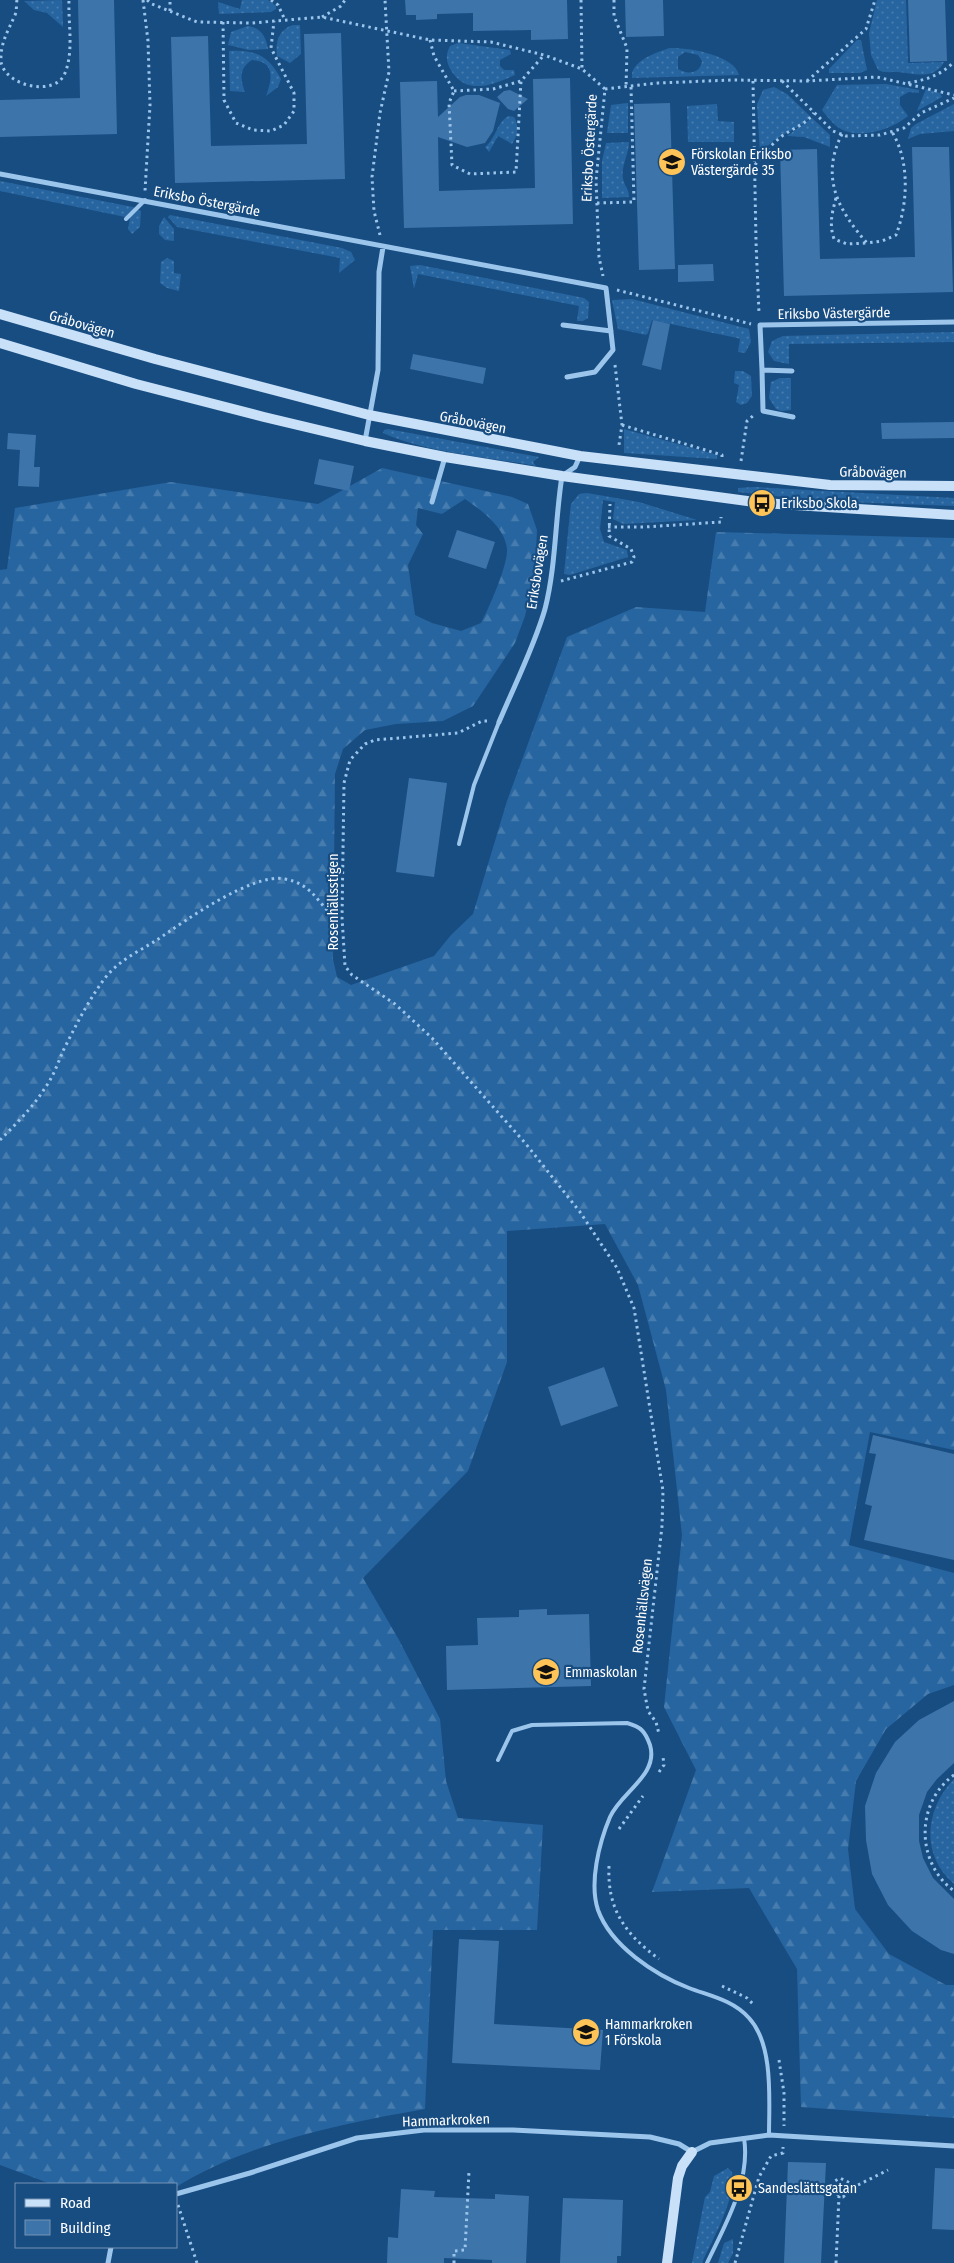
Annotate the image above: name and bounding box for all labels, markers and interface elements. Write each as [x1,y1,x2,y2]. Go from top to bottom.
street label: Eriksbo Östergärde [577,93,601,203]
place label: Förskolan Eriksbo Västergärde 35 [691,146,792,179]
school or university icon: Förskolan Eriksbo Västergärde 35 [657,147,687,177]
street label: Eriksbo Östergärde [152,182,262,220]
street label: Eriksbo Västergärde [777,304,891,323]
street label: Gråbovägen [47,307,117,342]
street label: Gråbovägen [438,408,508,437]
street label: Gråbovägen [839,463,907,482]
bus stop icon: Eriksbo Skola [747,488,777,518]
place label: Eriksbo Skola [781,495,858,512]
street label: Eriksbovägen [523,533,552,611]
street label: Rosenhällsstigen [325,853,342,951]
street label: Rosenhällsvägen [629,1558,656,1655]
school or university icon: Emmaskolan [531,1657,561,1687]
place label: Emmaskolan [565,1664,637,1681]
place label: Hammarkroken 1 Förskola [605,2016,693,2049]
school or university icon: Hammarkroken 1 Förskola [571,2017,601,2047]
street label: Hammarkroken [402,2110,490,2131]
bus stop icon: Sandeslättsgatan [724,2173,754,2203]
place label: Sandeslättsgatan [758,2180,857,2197]
legend [15,2183,178,2248]
text: Road [60,2194,91,2212]
text: Building [60,2219,111,2237]

